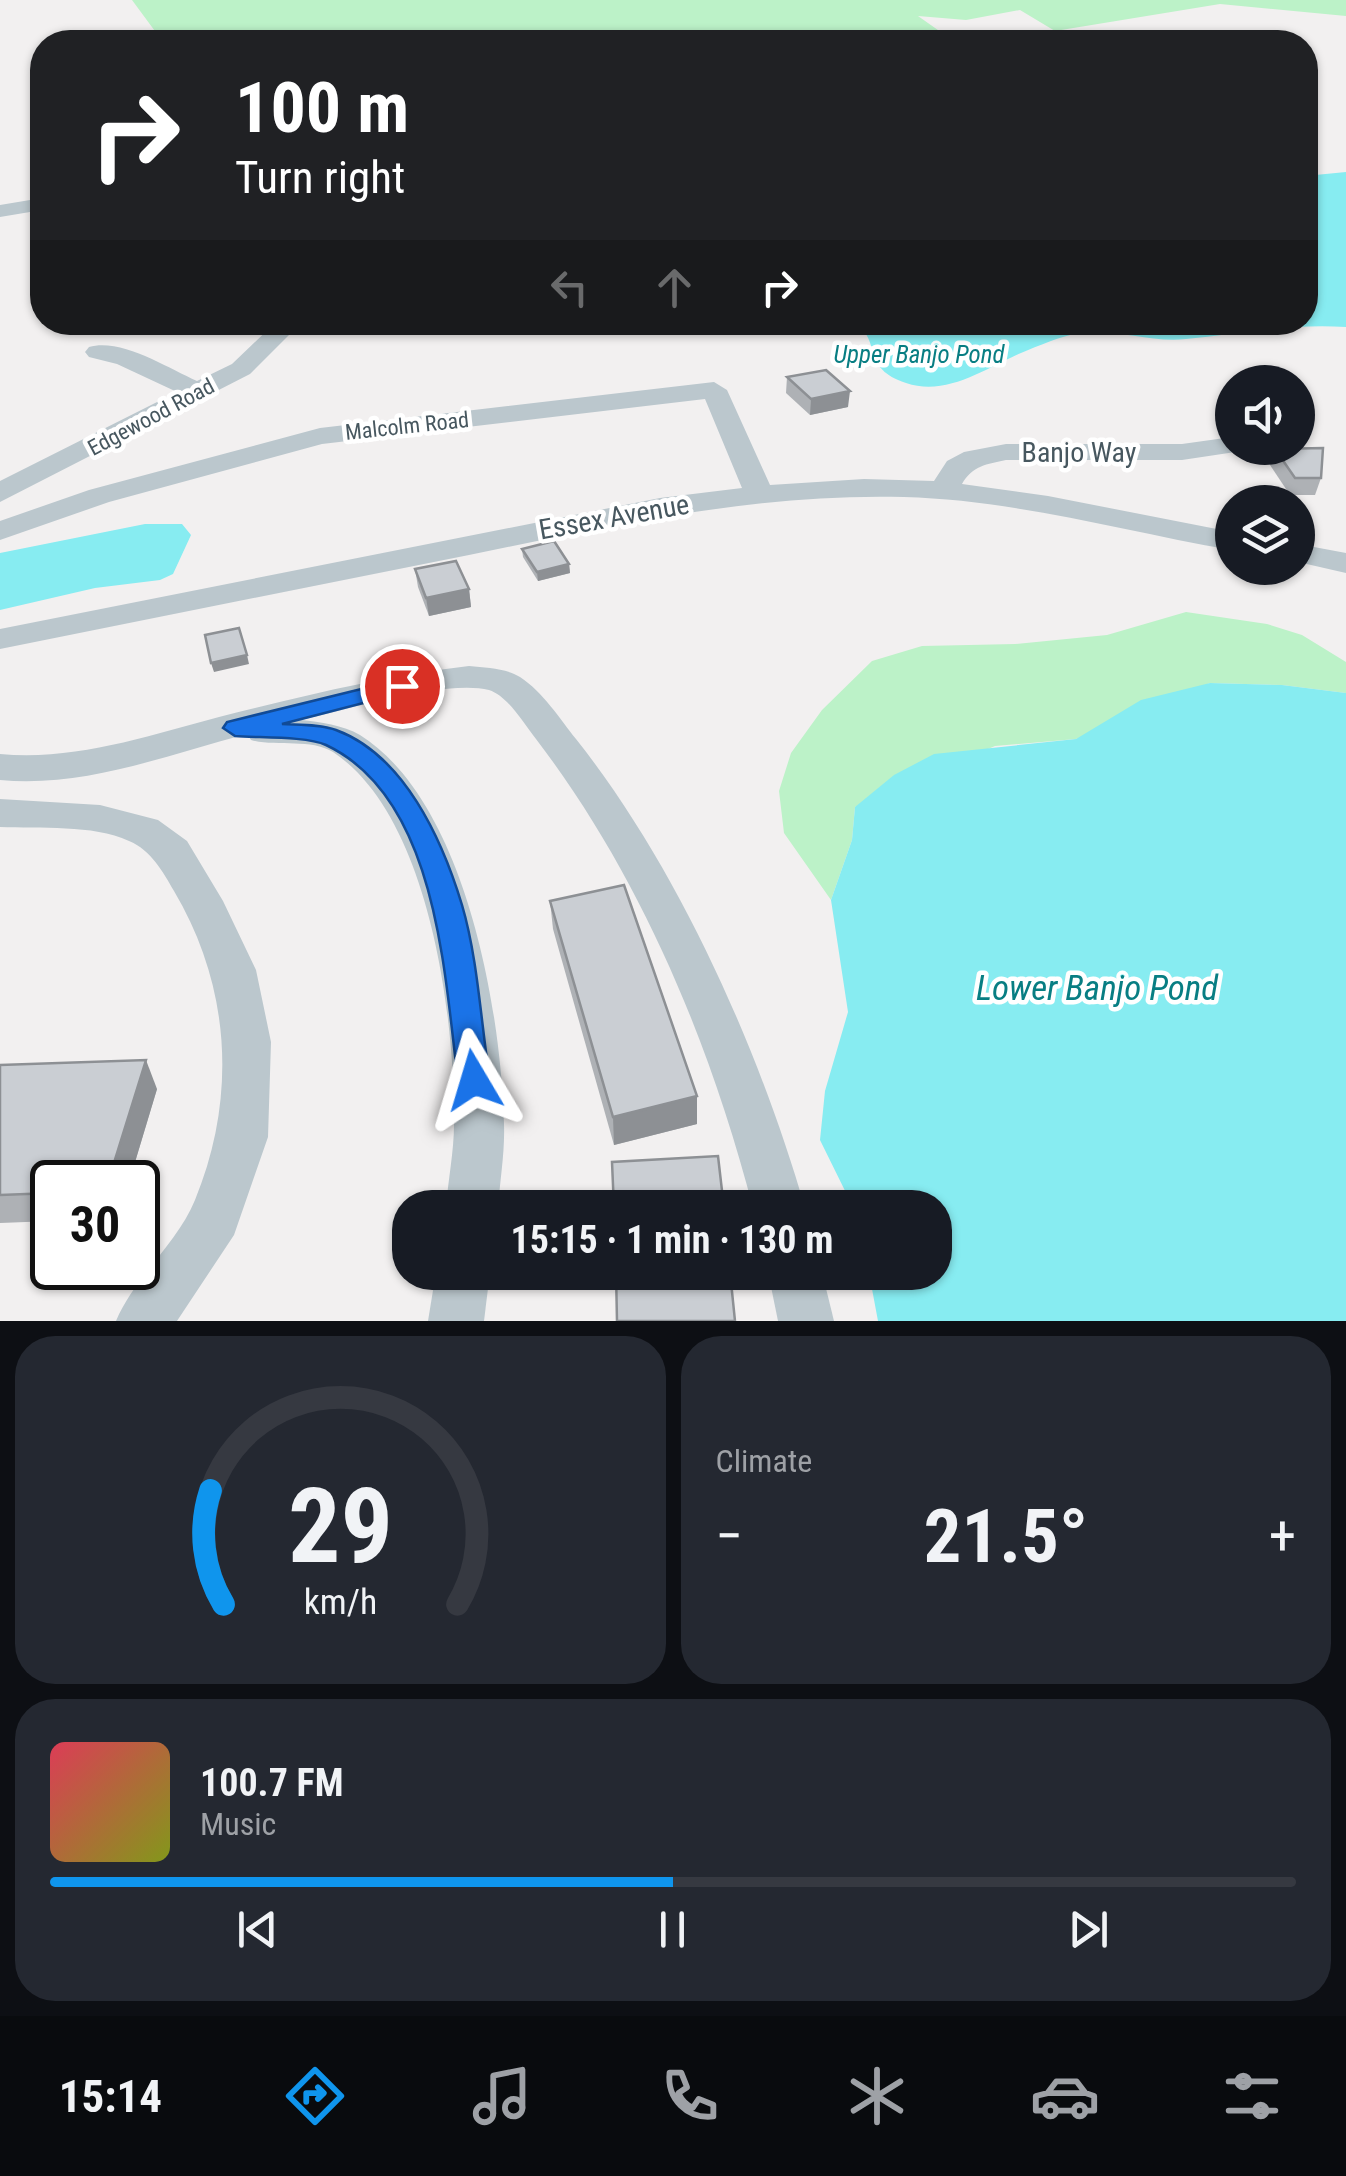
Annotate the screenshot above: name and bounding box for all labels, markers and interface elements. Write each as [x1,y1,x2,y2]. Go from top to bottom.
text: 100 m [235,67,409,149]
icon: right [70,70,200,200]
text: Turn right [235,151,405,204]
icon: left [542,260,597,315]
icon: ahead [647,260,702,315]
icon: right [752,260,807,315]
water label: Upper Banjo Pond [833,340,1006,369]
map controls [1215,365,1315,585]
button: sound [1215,365,1315,465]
street label: Edgewood Road [84,373,218,461]
street label: Malcolm Road [344,407,470,445]
street label: Banjo Way [1022,436,1137,469]
button: layers [1215,485,1315,585]
street label: Essex Avenue [536,488,692,546]
pin [360,644,445,729]
icon: arrive [375,659,430,714]
water label: Lower Banjo Pond [976,968,1219,1009]
position arrow [422,1028,526,1132]
speed limit sign: 30 [30,1160,160,1290]
text: 15:15 · 1 min · 130 m [511,1218,833,1262]
text: Climate [716,1442,812,1480]
text: 29 [288,1466,393,1587]
text: 21.5° [924,1492,1088,1580]
text: − [716,1504,743,1568]
text: + [1269,1504,1296,1568]
text: km/h [303,1581,377,1623]
text: 100.7 FM [200,1761,344,1805]
text: Music [200,1805,276,1843]
icon: previous [230,1902,285,1957]
icon: pause [645,1902,700,1957]
icon: next [1061,1902,1116,1957]
icon: directions [280,2061,350,2131]
icon: music [467,2061,537,2131]
icon: phone [655,2061,725,2131]
icon: climate [842,2061,912,2131]
icon: car [1030,2061,1100,2131]
icon: filters [1217,2061,1287,2131]
text: 15:14 [59,2070,162,2123]

